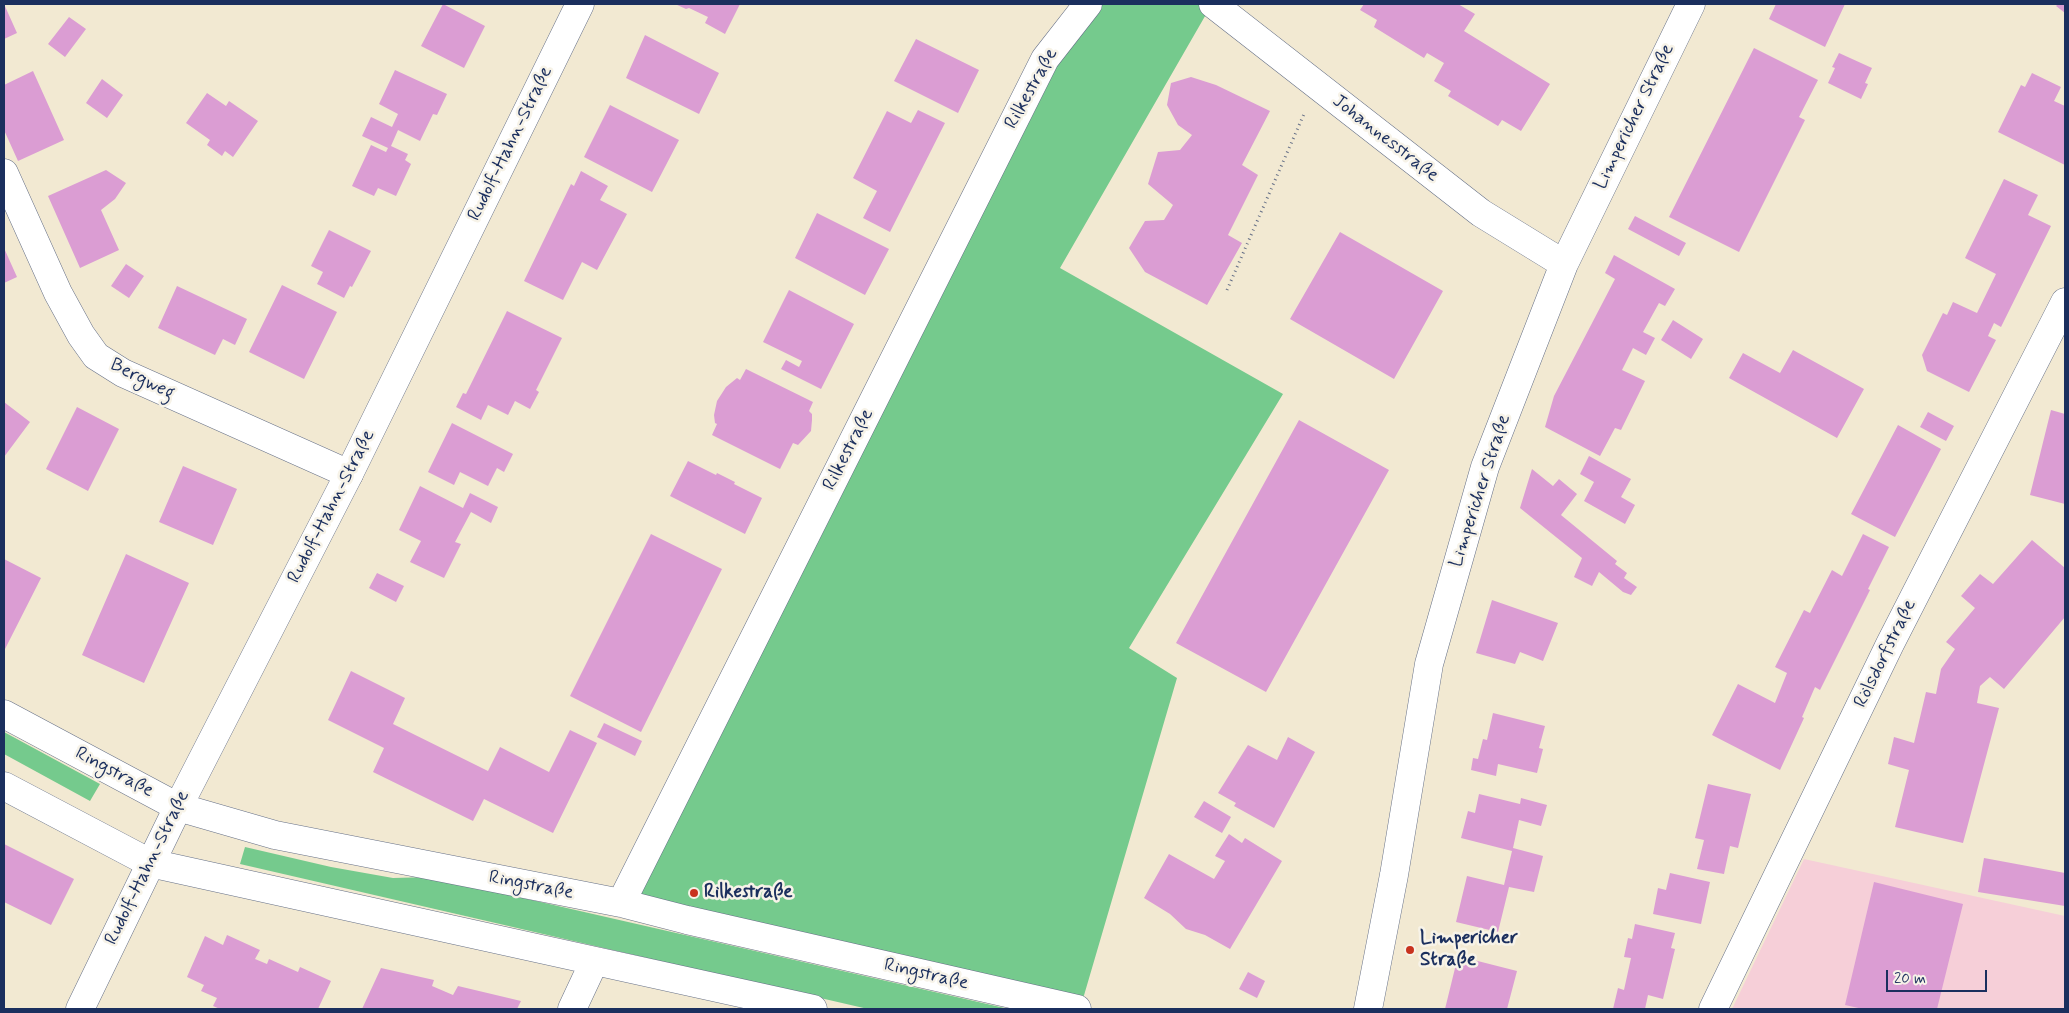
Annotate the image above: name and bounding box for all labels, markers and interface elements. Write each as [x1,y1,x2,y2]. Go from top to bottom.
street label: Limpericher Straße [1590,40,1680,194]
street label: Rilkestraße [1001,45,1063,133]
street label: Rudolf-Hahn-Straße [464,63,558,225]
street label: Johannesstraße [1327,90,1443,188]
street label: Bergweg [106,354,178,406]
street label: Rilkestraße [819,405,879,495]
street label: Limpericher Straße [1446,412,1516,570]
street label: Rudolf-Hahn-Straße [283,427,381,587]
street label: Rölsdorfstraße [1850,596,1922,712]
street label: Ringstraße [71,743,157,803]
street label: Rudolf-Hahn-Straße [101,787,195,949]
street label: Ringstraße [487,867,575,905]
place label: Rilkestraße [704,882,793,904]
marker: Rilkestraße [688,887,700,899]
place label: Limpericher Straße [1420,928,1518,972]
marker: Limpericher Straße [1404,944,1416,956]
street label: Ringstraße [882,954,970,996]
scale bar [1889,960,1990,992]
text: 20 m [1894,969,1926,989]

